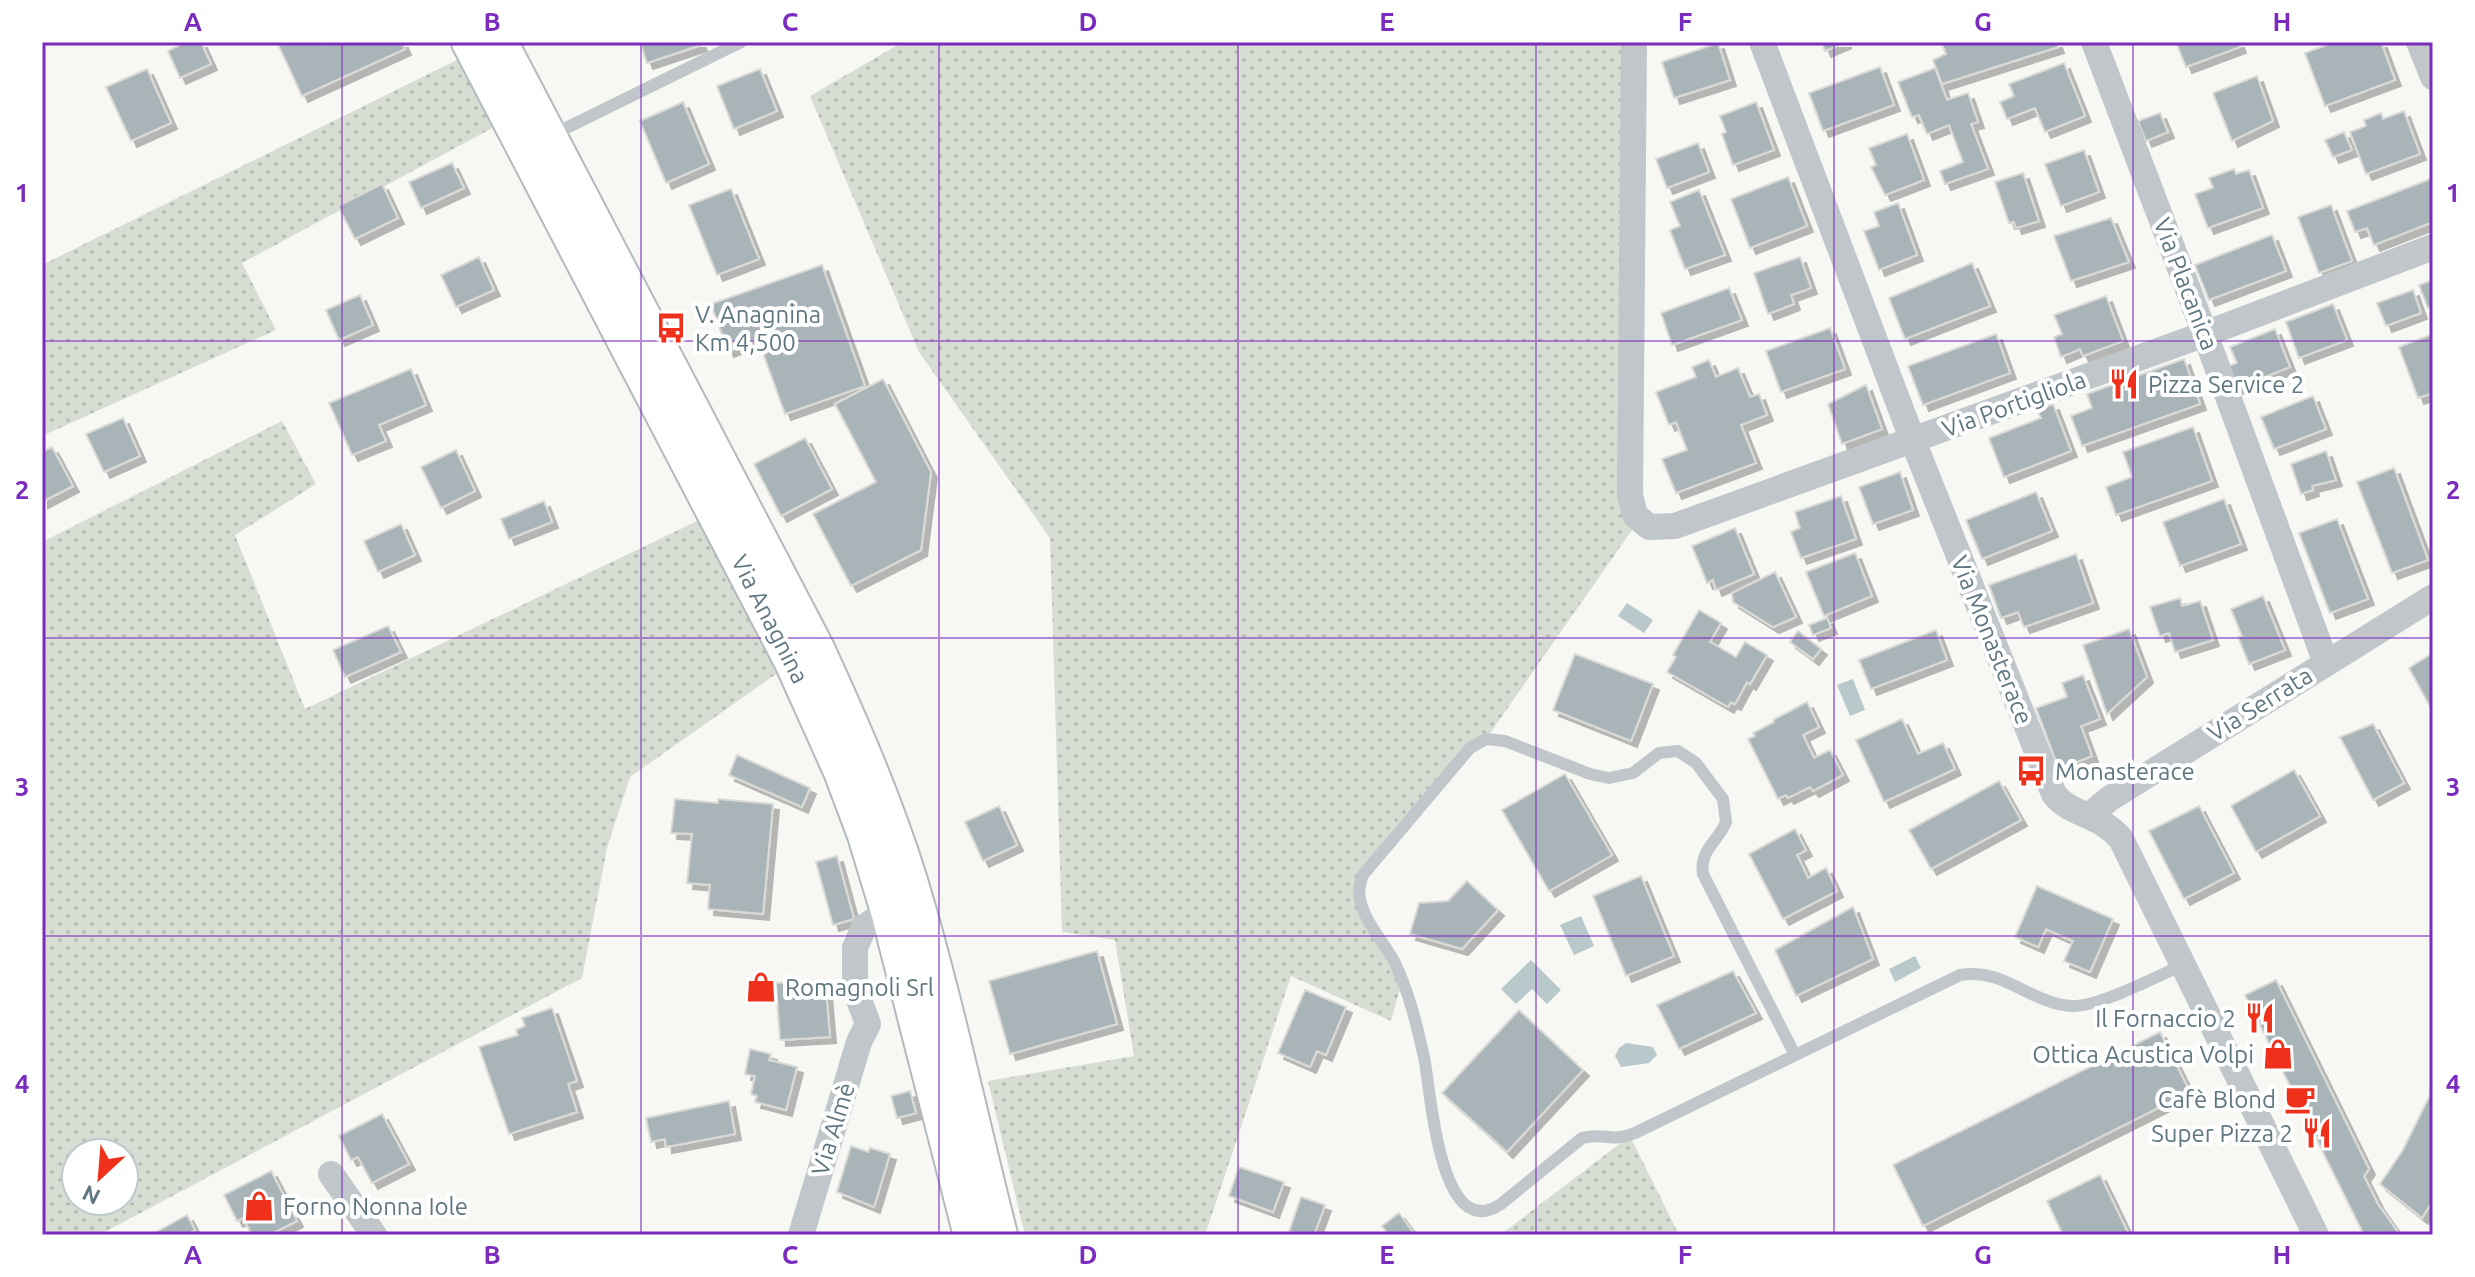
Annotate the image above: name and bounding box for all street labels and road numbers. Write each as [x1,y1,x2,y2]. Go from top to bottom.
street label: Via Placanica [2148,214,2224,354]
street label: Via Portigliola [1939,366,2089,442]
street label: Via Anagnina [726,550,814,688]
street label: Via Monasterace [1946,552,2038,728]
street label: Via Serrata [2203,661,2317,747]
street label: Via Almè [806,1079,860,1179]

